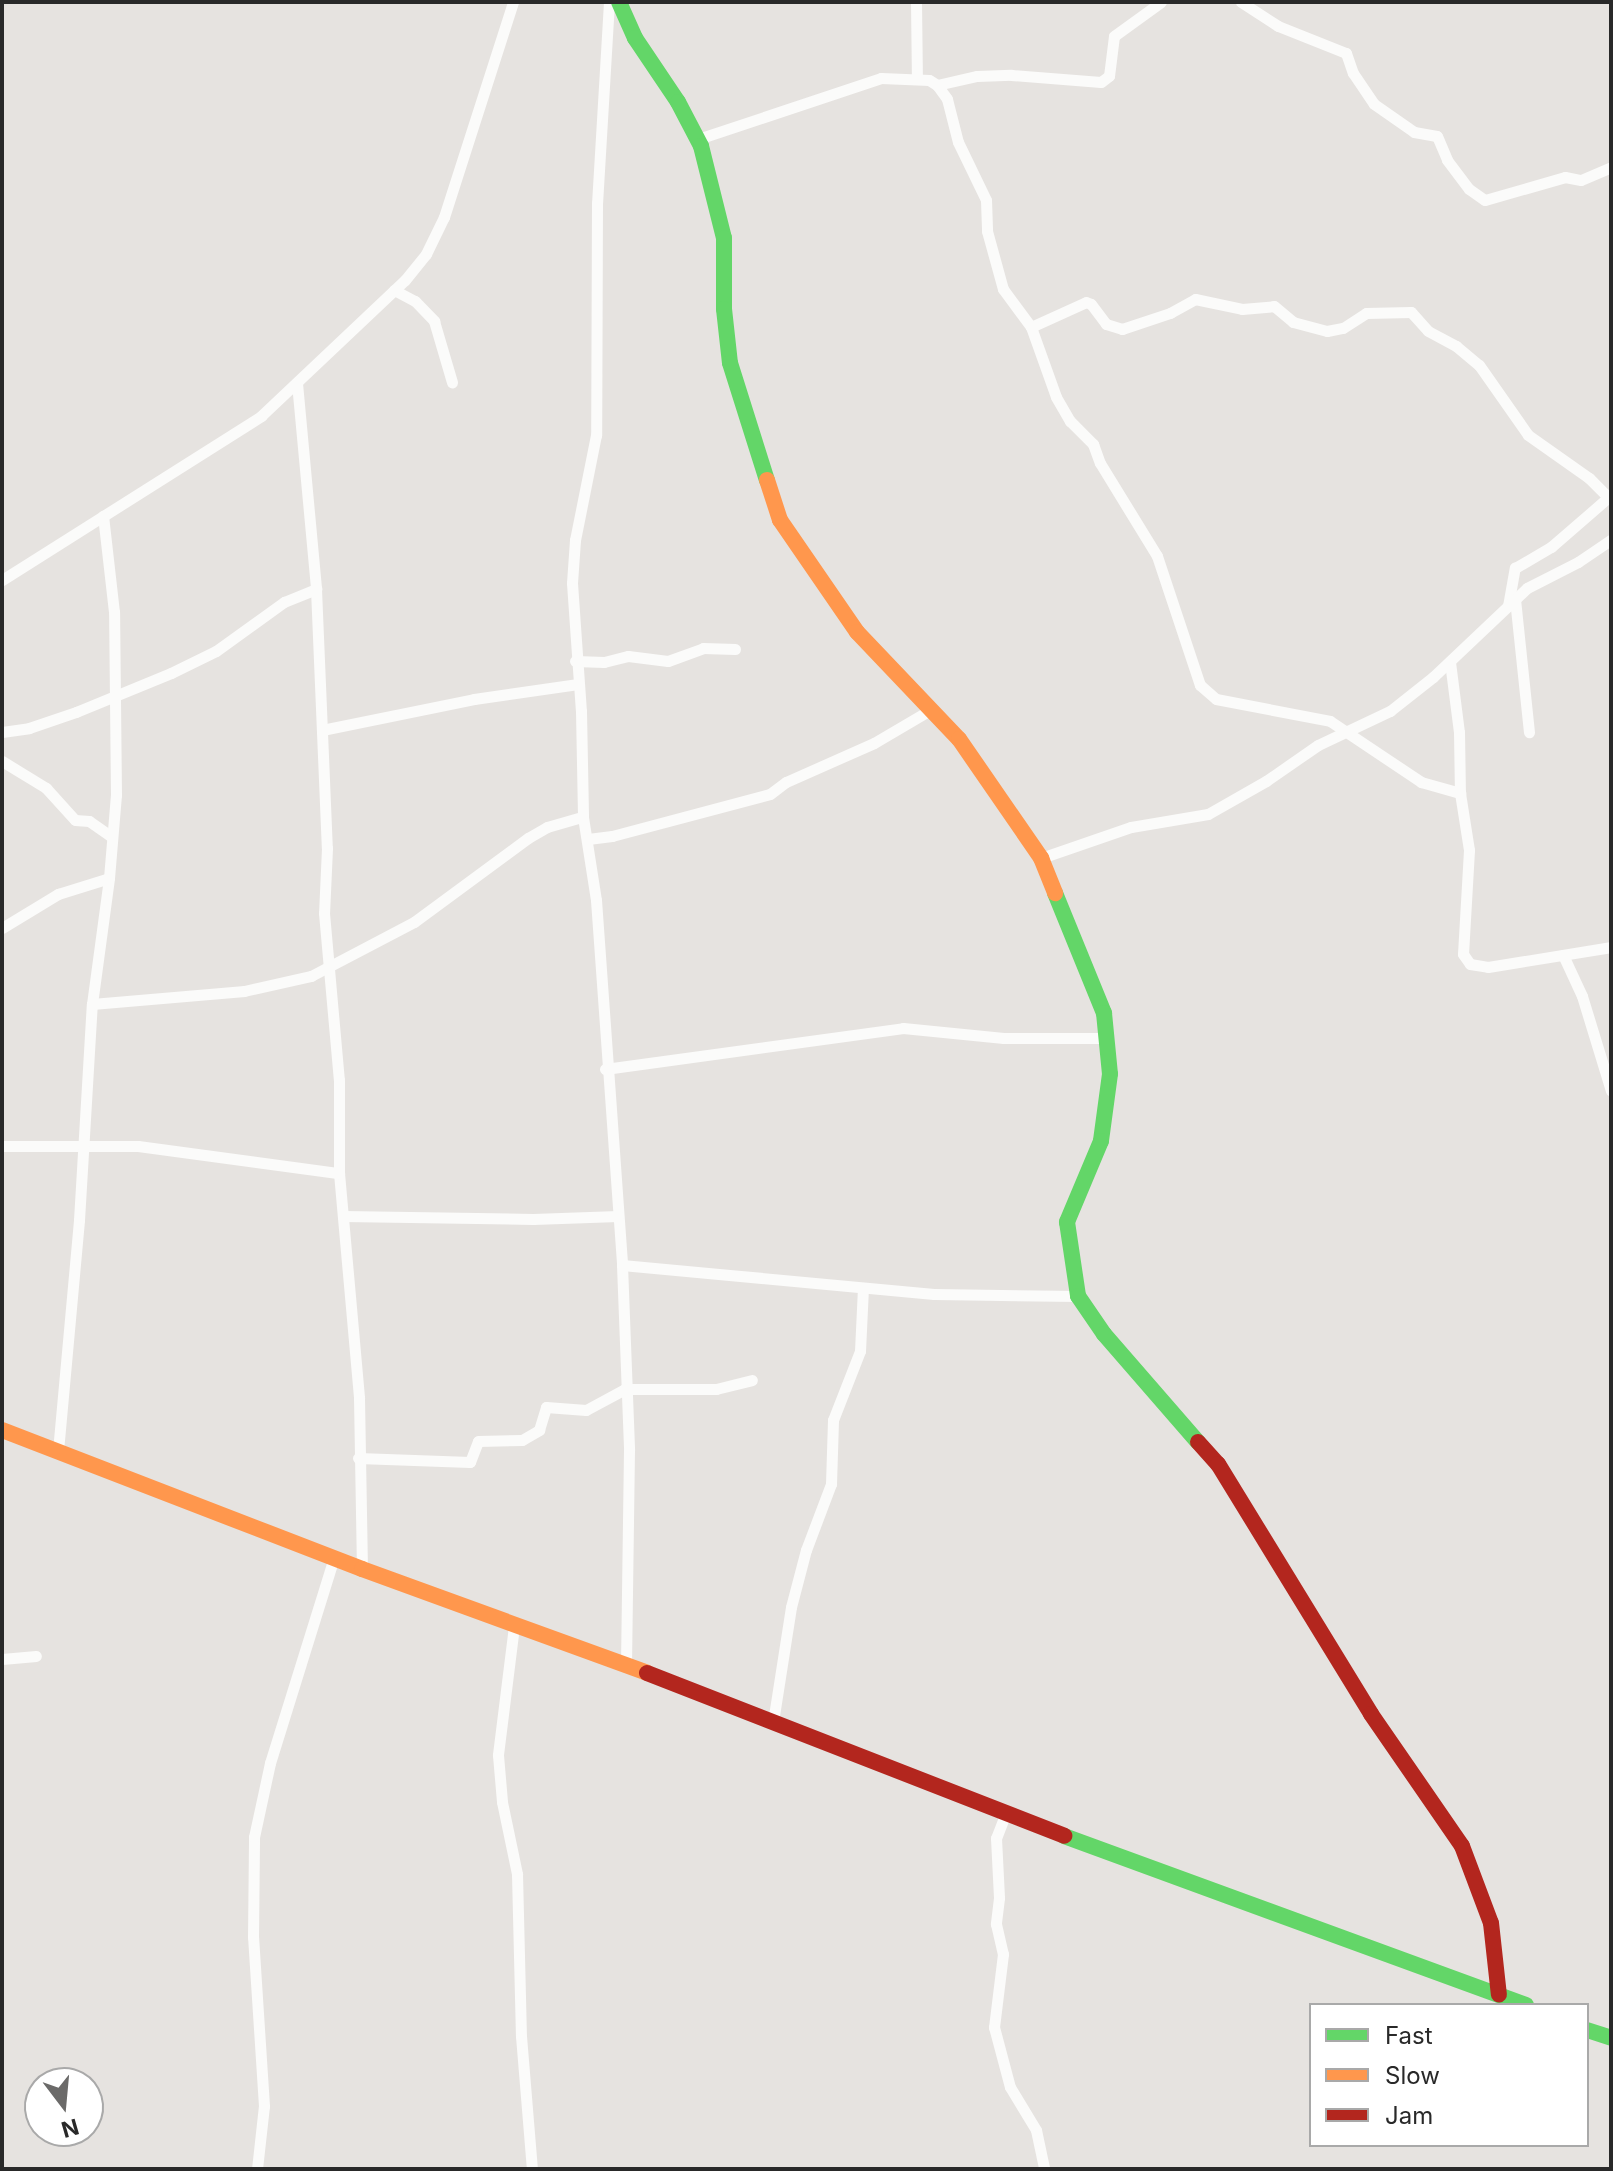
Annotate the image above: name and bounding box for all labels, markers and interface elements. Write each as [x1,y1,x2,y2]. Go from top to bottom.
legend [1309,2003,1589,2147]
text: Fast [1385,2021,1433,2050]
text: Slow [1385,2061,1440,2090]
north arrow [24,2067,104,2147]
text: Jam [1385,2101,1433,2130]
text: N [58,2113,82,2143]

